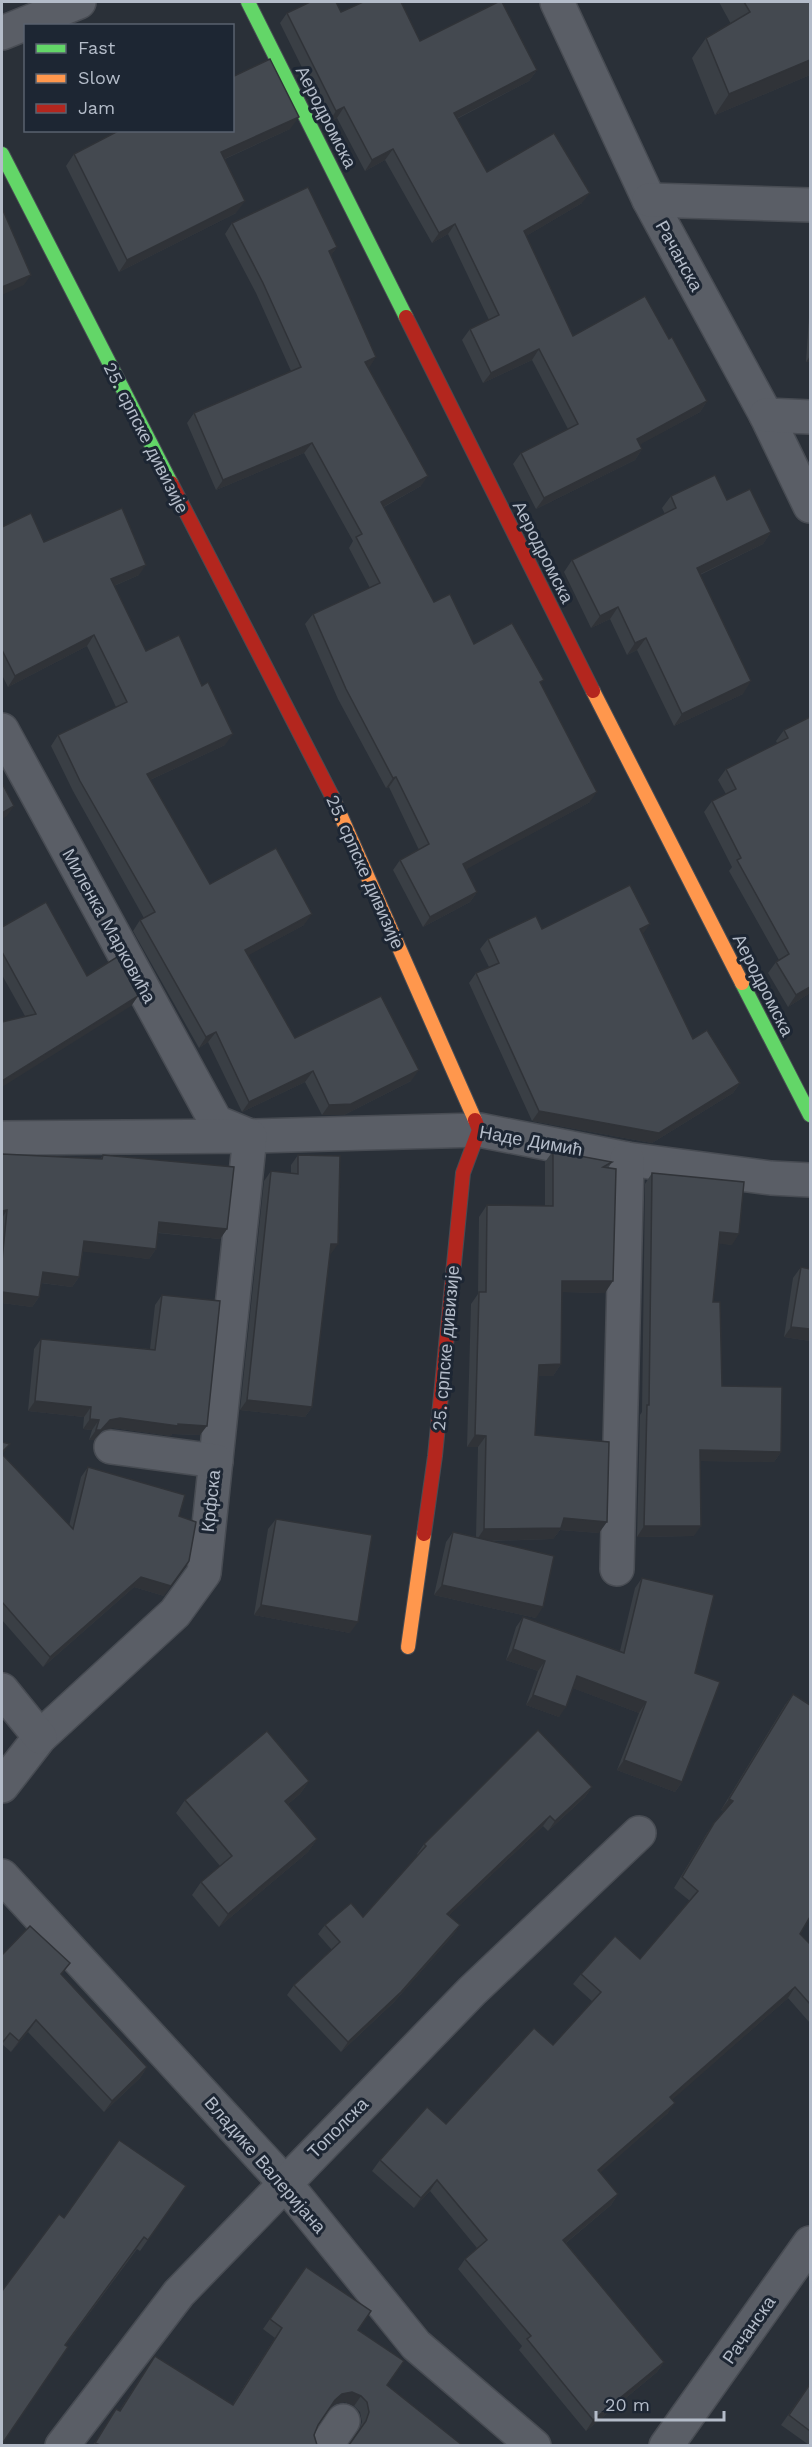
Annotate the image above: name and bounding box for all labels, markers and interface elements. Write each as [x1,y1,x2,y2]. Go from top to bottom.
legend [24,24,234,132]
text: Fast [78,37,116,58]
street label: Аеродромска [292,62,362,172]
text: Slow [78,67,121,88]
text: Jam [78,97,115,118]
street label: Рачанска [651,217,708,296]
street label: 25. српске дивизије [99,359,194,517]
street label: Аеродромска [509,497,579,607]
street label: 25. српске дивизије [322,792,409,952]
street label: Миленка Марковића [58,845,161,1007]
street label: Аеродромска [729,930,799,1040]
street label: Наде Димић [478,1121,584,1160]
street label: 25. српске дивизије [428,1264,463,1432]
street label: Крфска [197,1468,224,1533]
street label: Владике Валеријана [200,2092,331,2238]
street label: Тополска [303,2092,373,2162]
street label: Рачанска [718,2291,780,2368]
scale bar [596,2384,724,2422]
text: 20 m [605,2394,650,2415]

